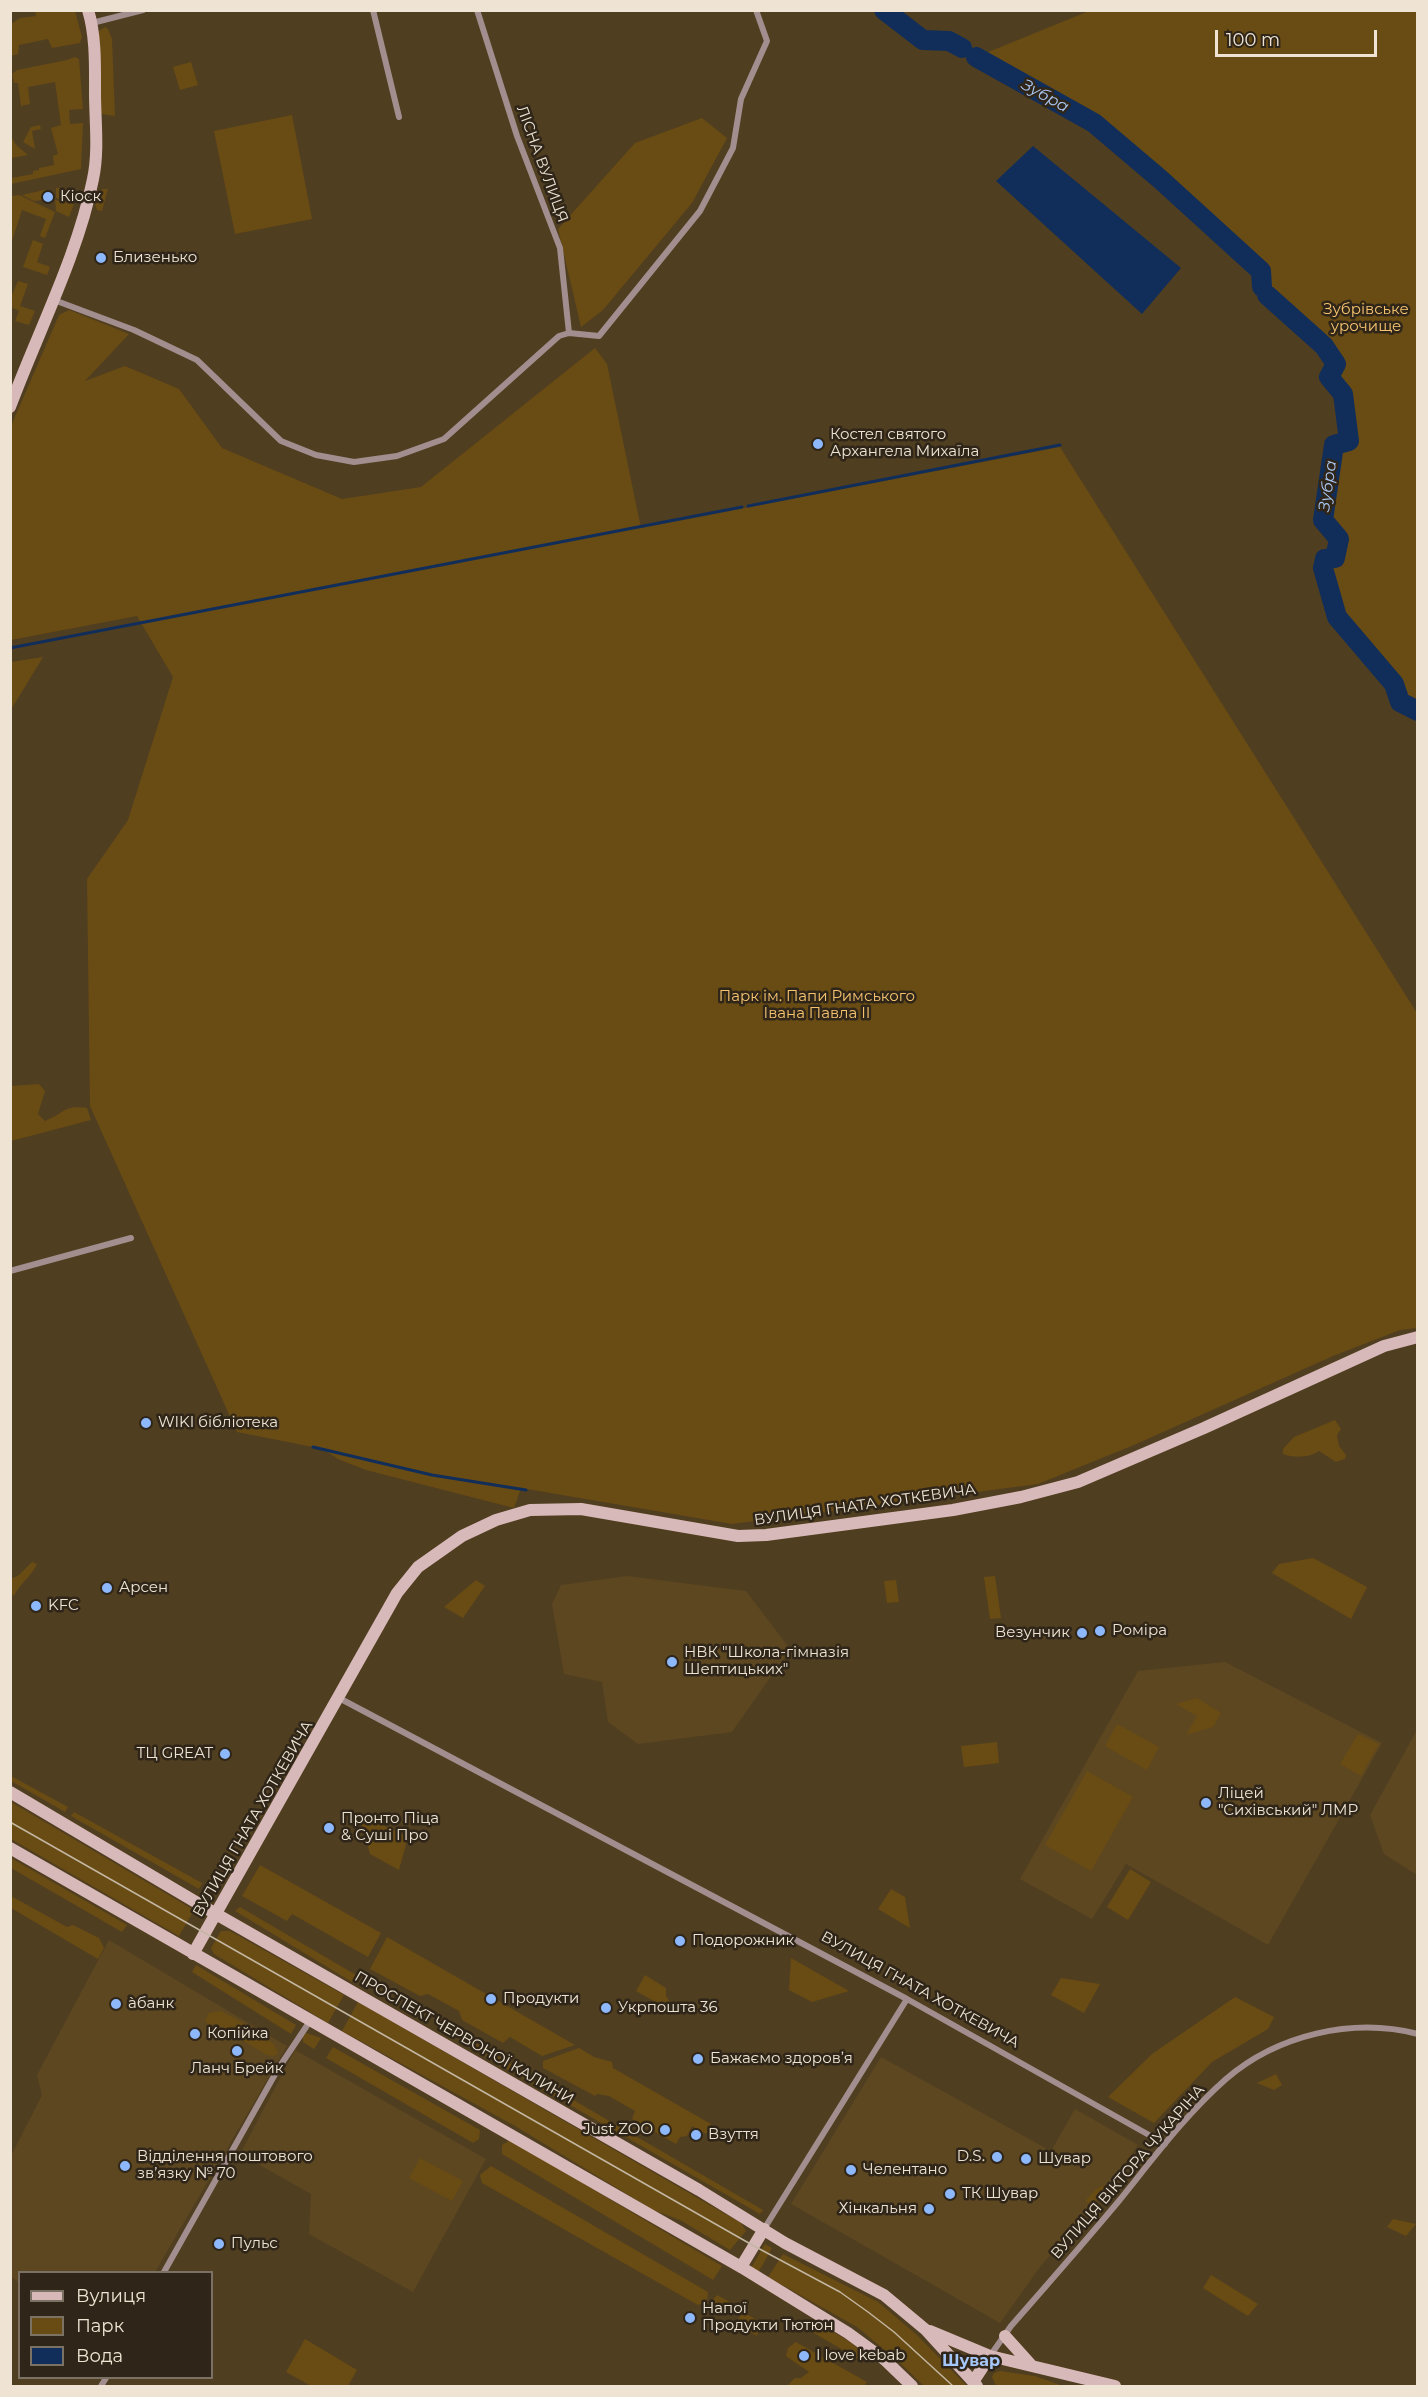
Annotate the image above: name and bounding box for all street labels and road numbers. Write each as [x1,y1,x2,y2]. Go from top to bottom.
street label: ЛІСНА ВУЛИЦЯ [513,103,571,225]
street label: ВУЛИЦЯ ГНАТА ХОТКЕВИЧА [753,1481,977,1529]
street label: ВУЛИЦЯ ГНАТА ХОТКЕВИЧА [189,1718,317,1920]
street label: ВУЛИЦЯ ГНАТА ХОТКЕВИЧА [818,1928,1022,2052]
street label: ПРОСПЕКТ ЧЕРВОНОЇ КАЛИНИ [351,1968,577,2108]
street label: ВУЛИЦЯ ВІКТОРА ЧУКАРІНА [1047,2081,1209,2263]

